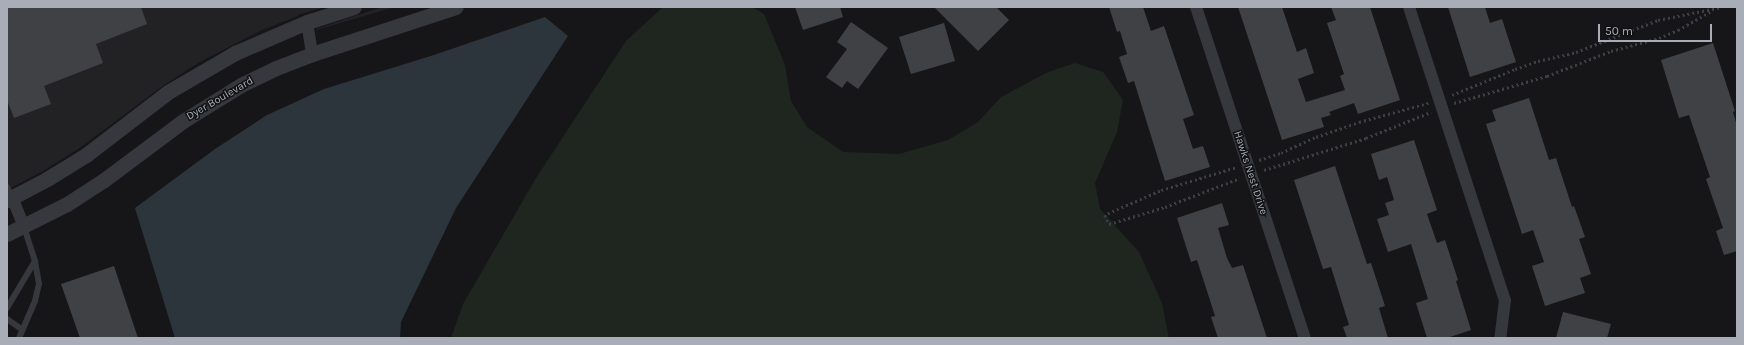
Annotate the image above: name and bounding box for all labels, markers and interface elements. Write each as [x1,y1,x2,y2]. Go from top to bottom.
scale bar [1600,16,1714,42]
text: 50 m [1605,24,1633,38]
street label: Dyer Boulevard [184,75,256,123]
street label: Hawks Nest Drive [1230,129,1270,217]

